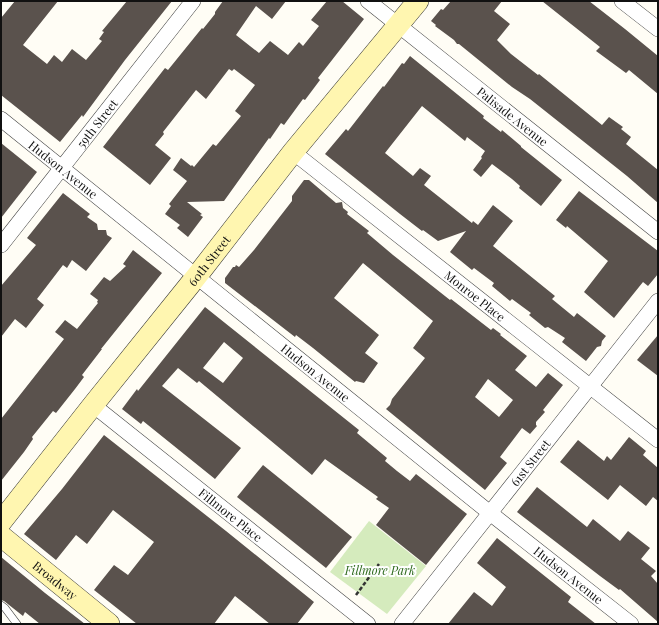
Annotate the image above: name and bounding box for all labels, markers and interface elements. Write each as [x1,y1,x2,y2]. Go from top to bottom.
street label: Palisade Avenue [474,83,552,149]
street label: 59th Street [73,95,121,151]
street label: Hudson Avenue [25,137,101,202]
street label: 60th Street [184,231,234,289]
street label: Monroe Place [442,267,509,325]
street label: Hudson Avenue [278,340,353,405]
street label: 61st Street [506,435,554,489]
street label: Fillmore Place [196,484,266,545]
street label: Hudson Avenue [531,543,607,607]
street label: Broadway [30,557,81,603]
park label: Fillmore Park [344,562,415,578]

